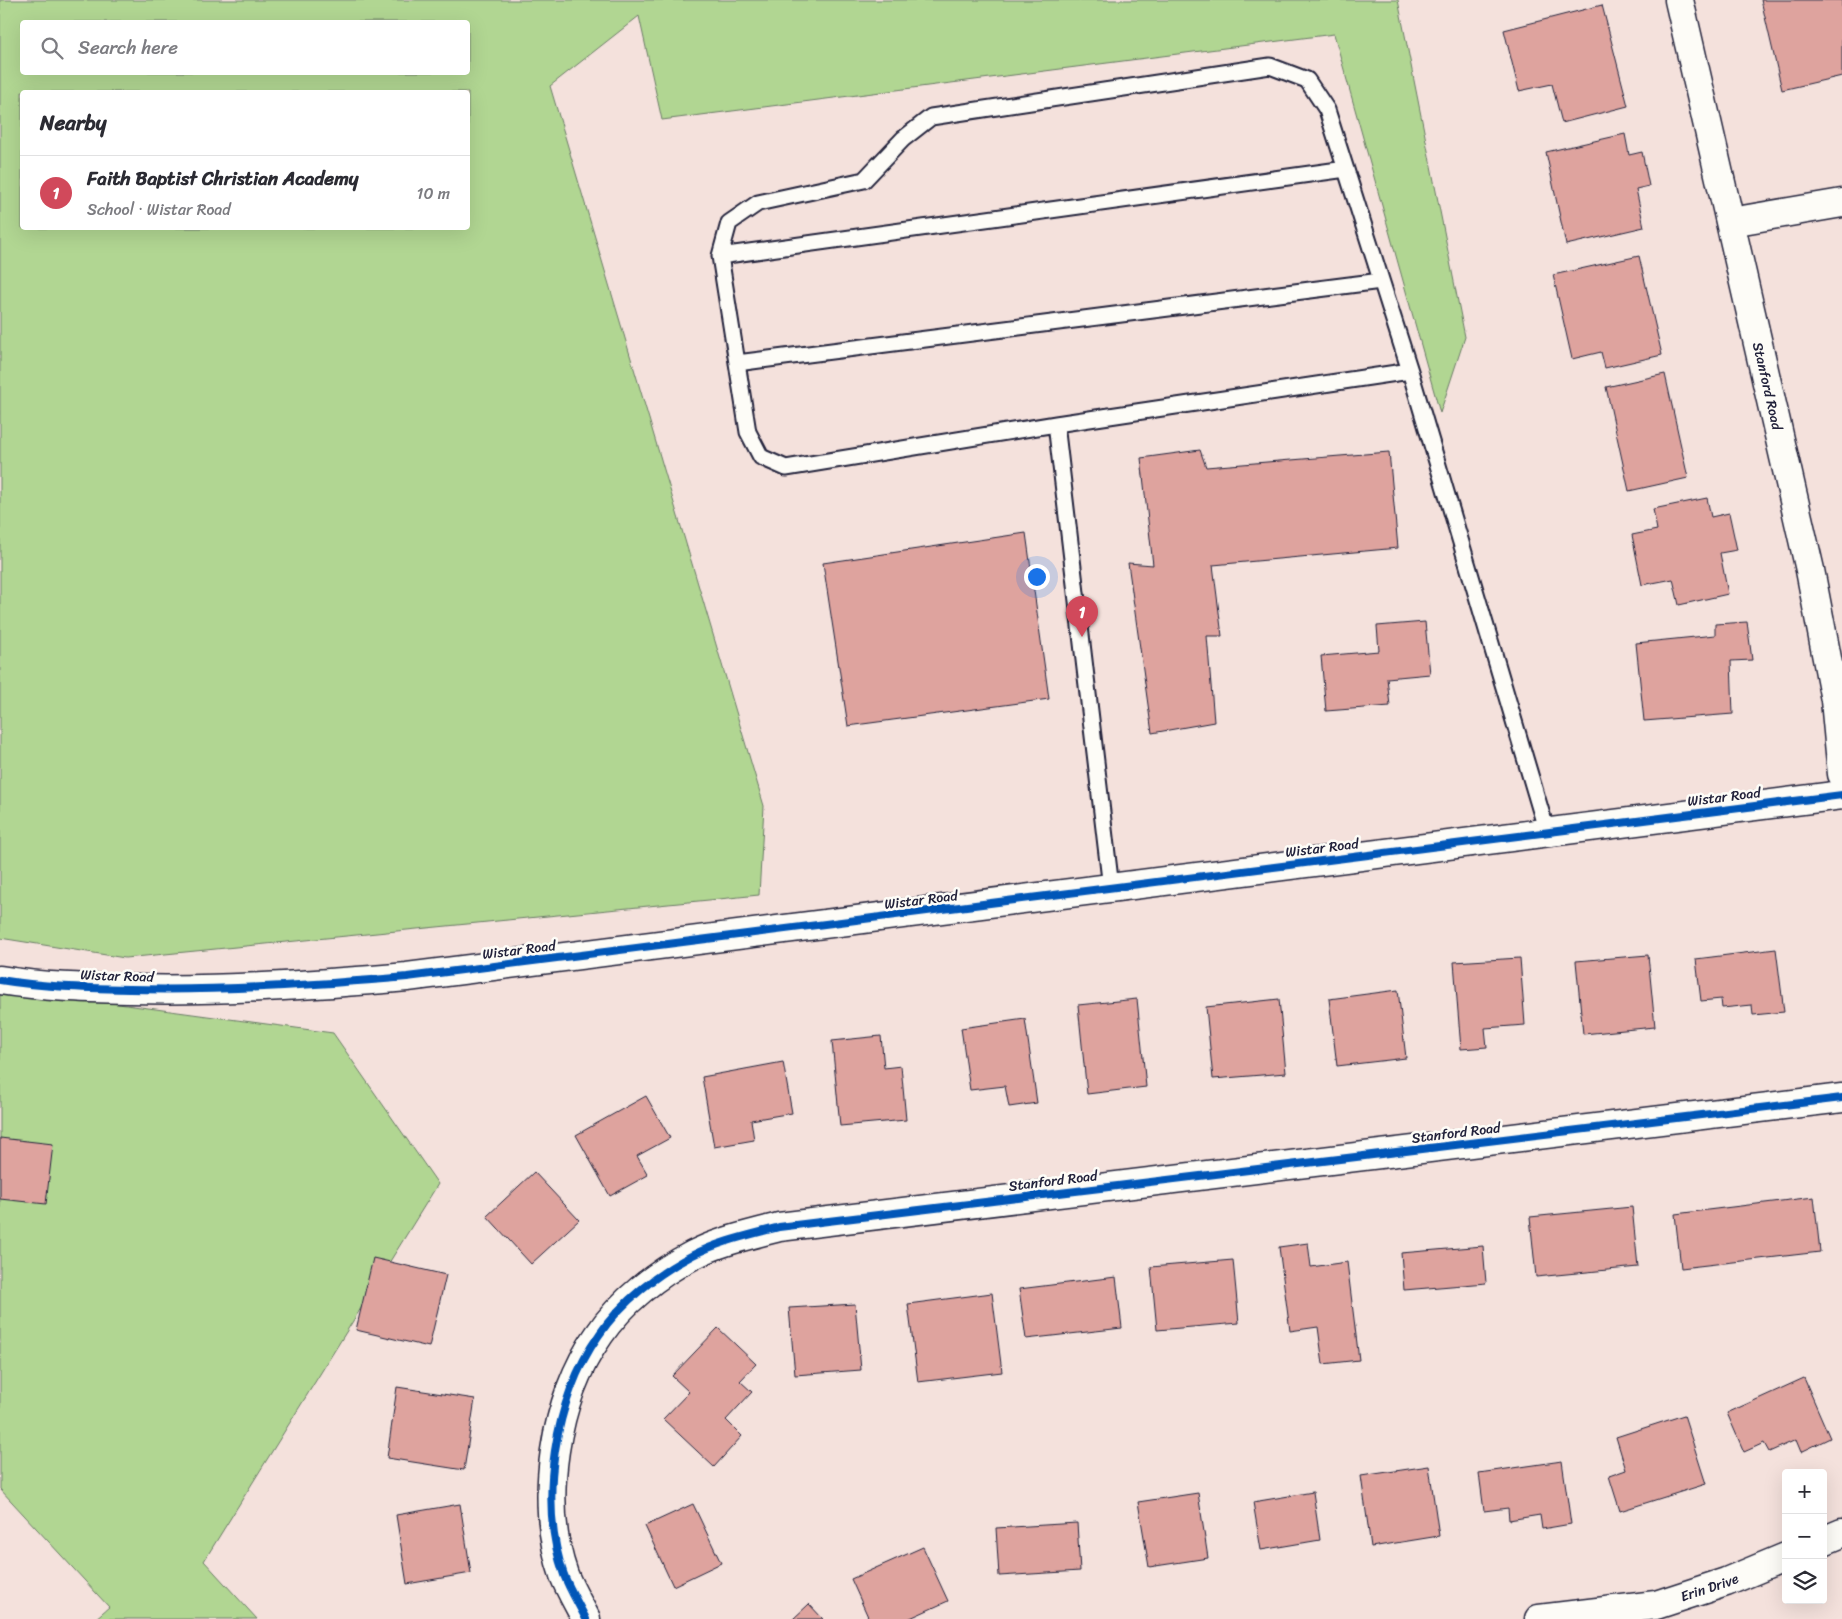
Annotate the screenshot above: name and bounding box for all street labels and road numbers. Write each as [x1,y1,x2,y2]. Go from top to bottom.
street label: Stanford Road [1746,340,1790,434]
street label: Wistar Road [1686,780,1764,814]
street label: Wistar Road [1284,831,1362,865]
street label: Wistar Road [883,883,961,917]
street label: Wistar Road [481,933,559,967]
street label: Wistar Road [80,962,156,990]
street label: Stanford Road [1410,1115,1503,1151]
street label: Stanford Road [1007,1163,1100,1199]
street label: Erin Drive [1677,1566,1742,1609]

